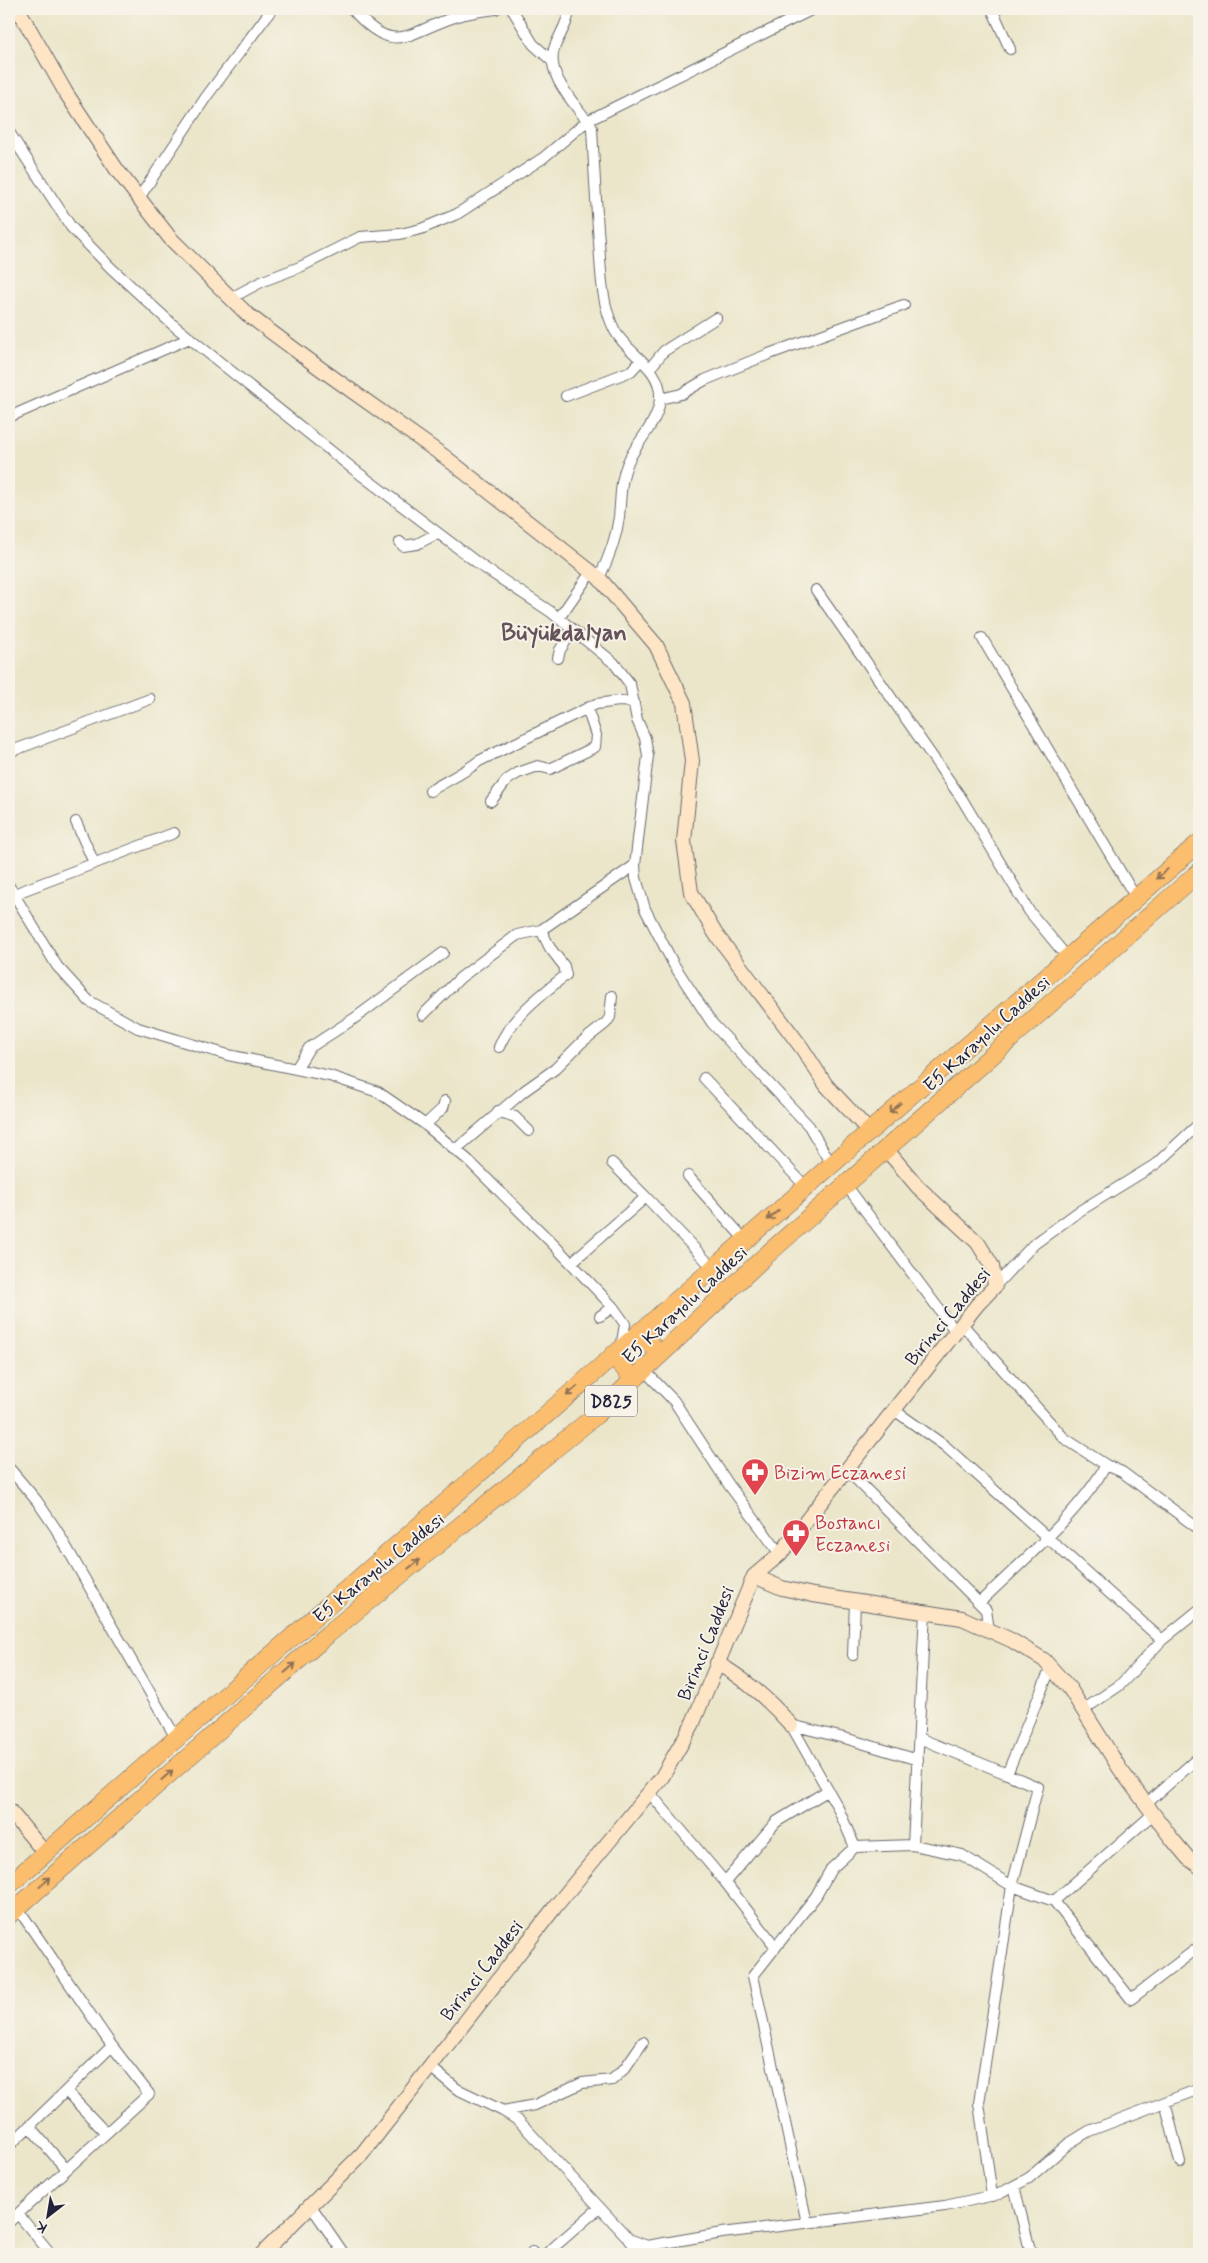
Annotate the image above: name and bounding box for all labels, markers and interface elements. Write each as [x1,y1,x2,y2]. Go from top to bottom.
district label: Büyükdalyan [501,618,627,649]
one-way arrow [1156,868,1169,880]
street label: E5 Karayolu Caddesi [918,970,1056,1098]
one-way arrow [889,1102,902,1114]
one-way arrow [767,1210,780,1221]
street label: E5 Karayolu Caddesi [617,1240,753,1370]
street label: Birinci Caddesi [900,1263,997,1371]
one-way arrow [565,1385,578,1397]
road number: D825 [585,1385,637,1416]
pharmacy icon: Bizim Eczanesi [740,1457,770,1496]
place label: Bizim Eczanesi [774,1461,906,1486]
street label: E5 Karayolu Caddesi [308,1507,450,1629]
place label: Bostancı Eczanesi [815,1511,890,1558]
pharmacy icon: Bostancı Eczanesi [781,1518,811,1557]
one-way arrow [407,1558,420,1569]
street label: Birinci Caddesi [672,1583,741,1704]
one-way arrow [283,1662,296,1674]
one-way arrow [161,1769,174,1781]
one-way arrow [39,1877,52,1888]
street label: Birinci Caddesi [435,1916,529,2026]
north arrow [22,2190,72,2240]
text: K [32,2215,51,2237]

